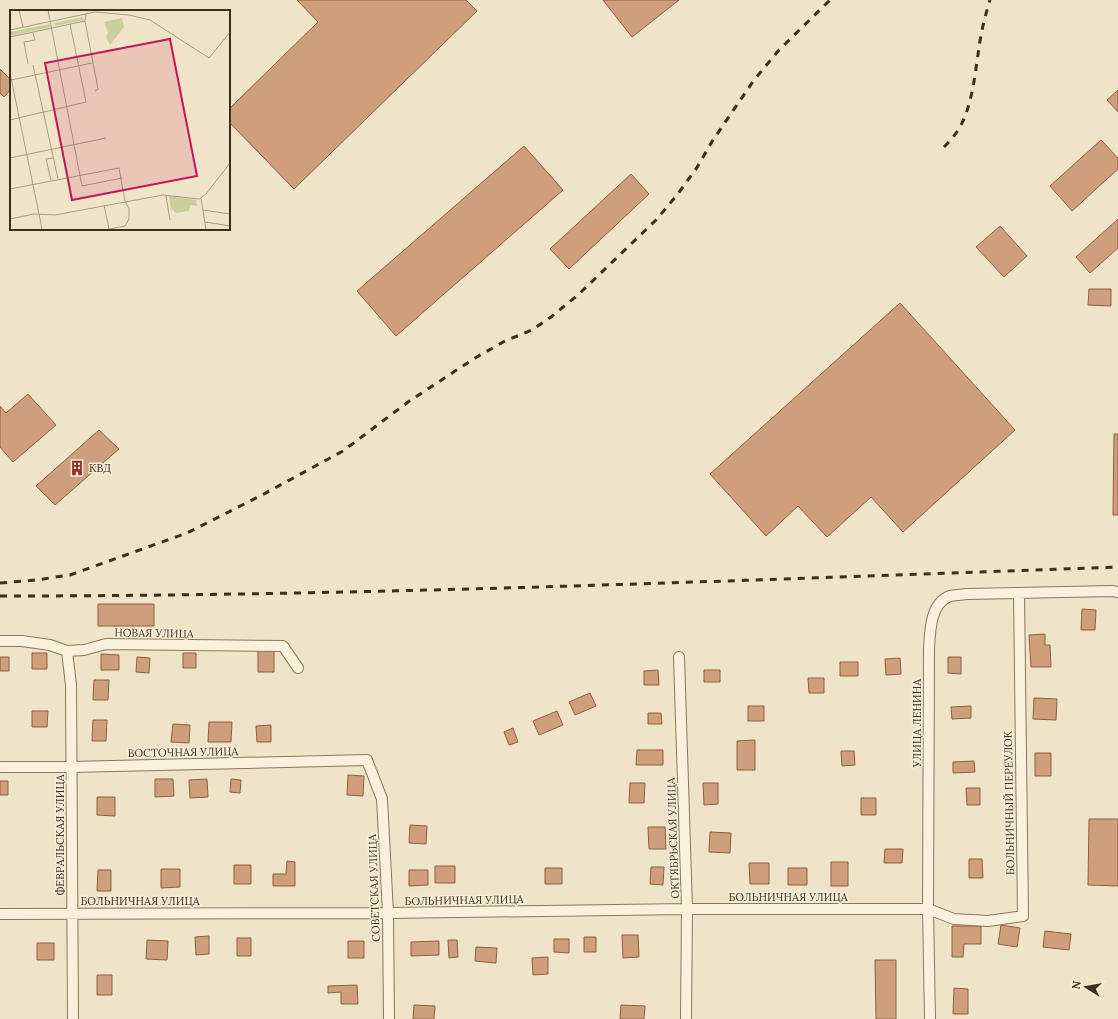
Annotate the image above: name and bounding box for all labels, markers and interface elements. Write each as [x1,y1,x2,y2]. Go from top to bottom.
inset map [10,10,230,230]
building icon: КВД [68,459,86,477]
place label: КВД [89,461,111,475]
street label: НОВАЯ УЛИЦА [114,625,195,641]
street label: УЛИЦА ЛЕНИНА [910,678,924,768]
street label: БОЛЬНИЧНЫЙ ПЕРЕУЛОК [1001,730,1017,875]
street label: ВОСТОЧНАЯ УЛИЦА [128,744,240,760]
street label: ФЕВРАЛЬСКАЯ УЛИЦА [53,773,67,896]
street label: ОКТЯБРЬСКАЯ УЛИЦА [664,776,682,899]
street label: СОВЕТСКАЯ УЛИЦА [365,833,383,942]
street label: БОЛЬНИЧНАЯ УЛИЦА [728,890,849,904]
street label: БОЛЬНИЧНАЯ УЛИЦА [404,892,525,908]
street label: БОЛЬНИЧНАЯ УЛИЦА [80,894,201,908]
north arrow [1066,967,1106,1007]
text: N [1068,979,1084,991]

